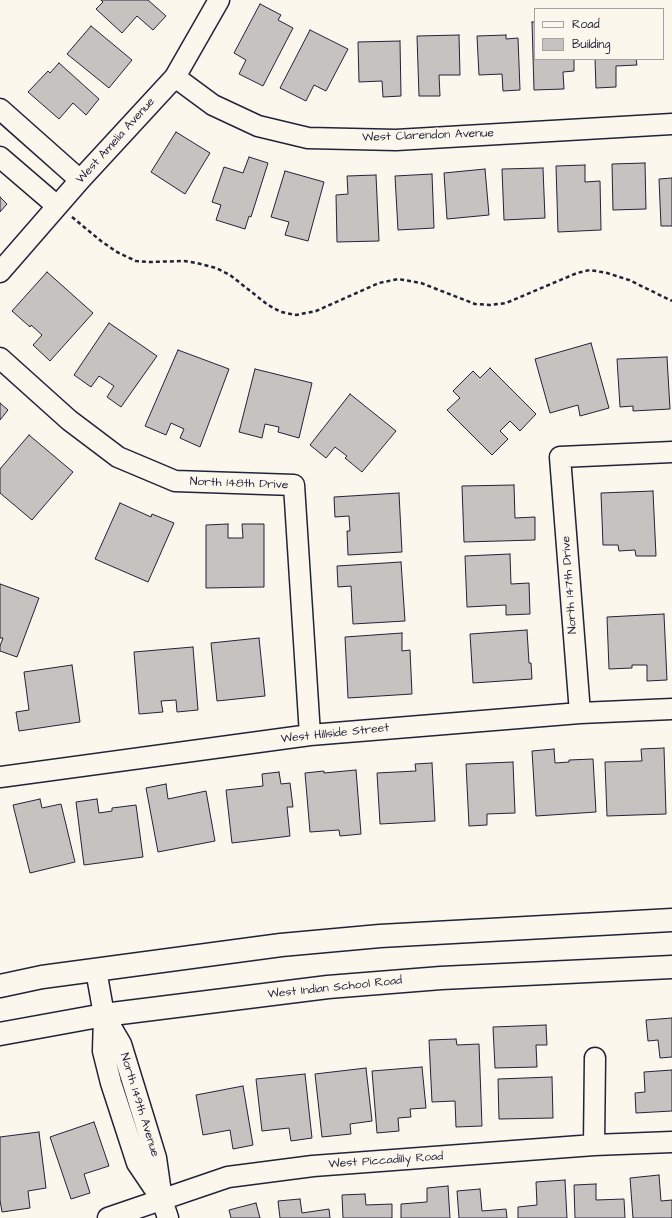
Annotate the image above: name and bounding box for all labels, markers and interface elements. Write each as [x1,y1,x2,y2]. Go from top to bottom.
legend [534,8,664,60]
text: Road [572,16,600,33]
text: Building [572,36,610,53]
street label: West Amelia Avenue [74,95,158,187]
street label: West Clarendon Avenue [362,127,494,145]
street label: North 148th Drive [190,475,288,493]
street label: North 147th Drive [559,536,581,634]
street label: West Hillside Street [280,721,390,747]
street label: West Indian School Road [267,974,403,1002]
street label: North 149th Avenue [116,1051,162,1159]
street label: West Piccadilly Road [328,1150,444,1172]

